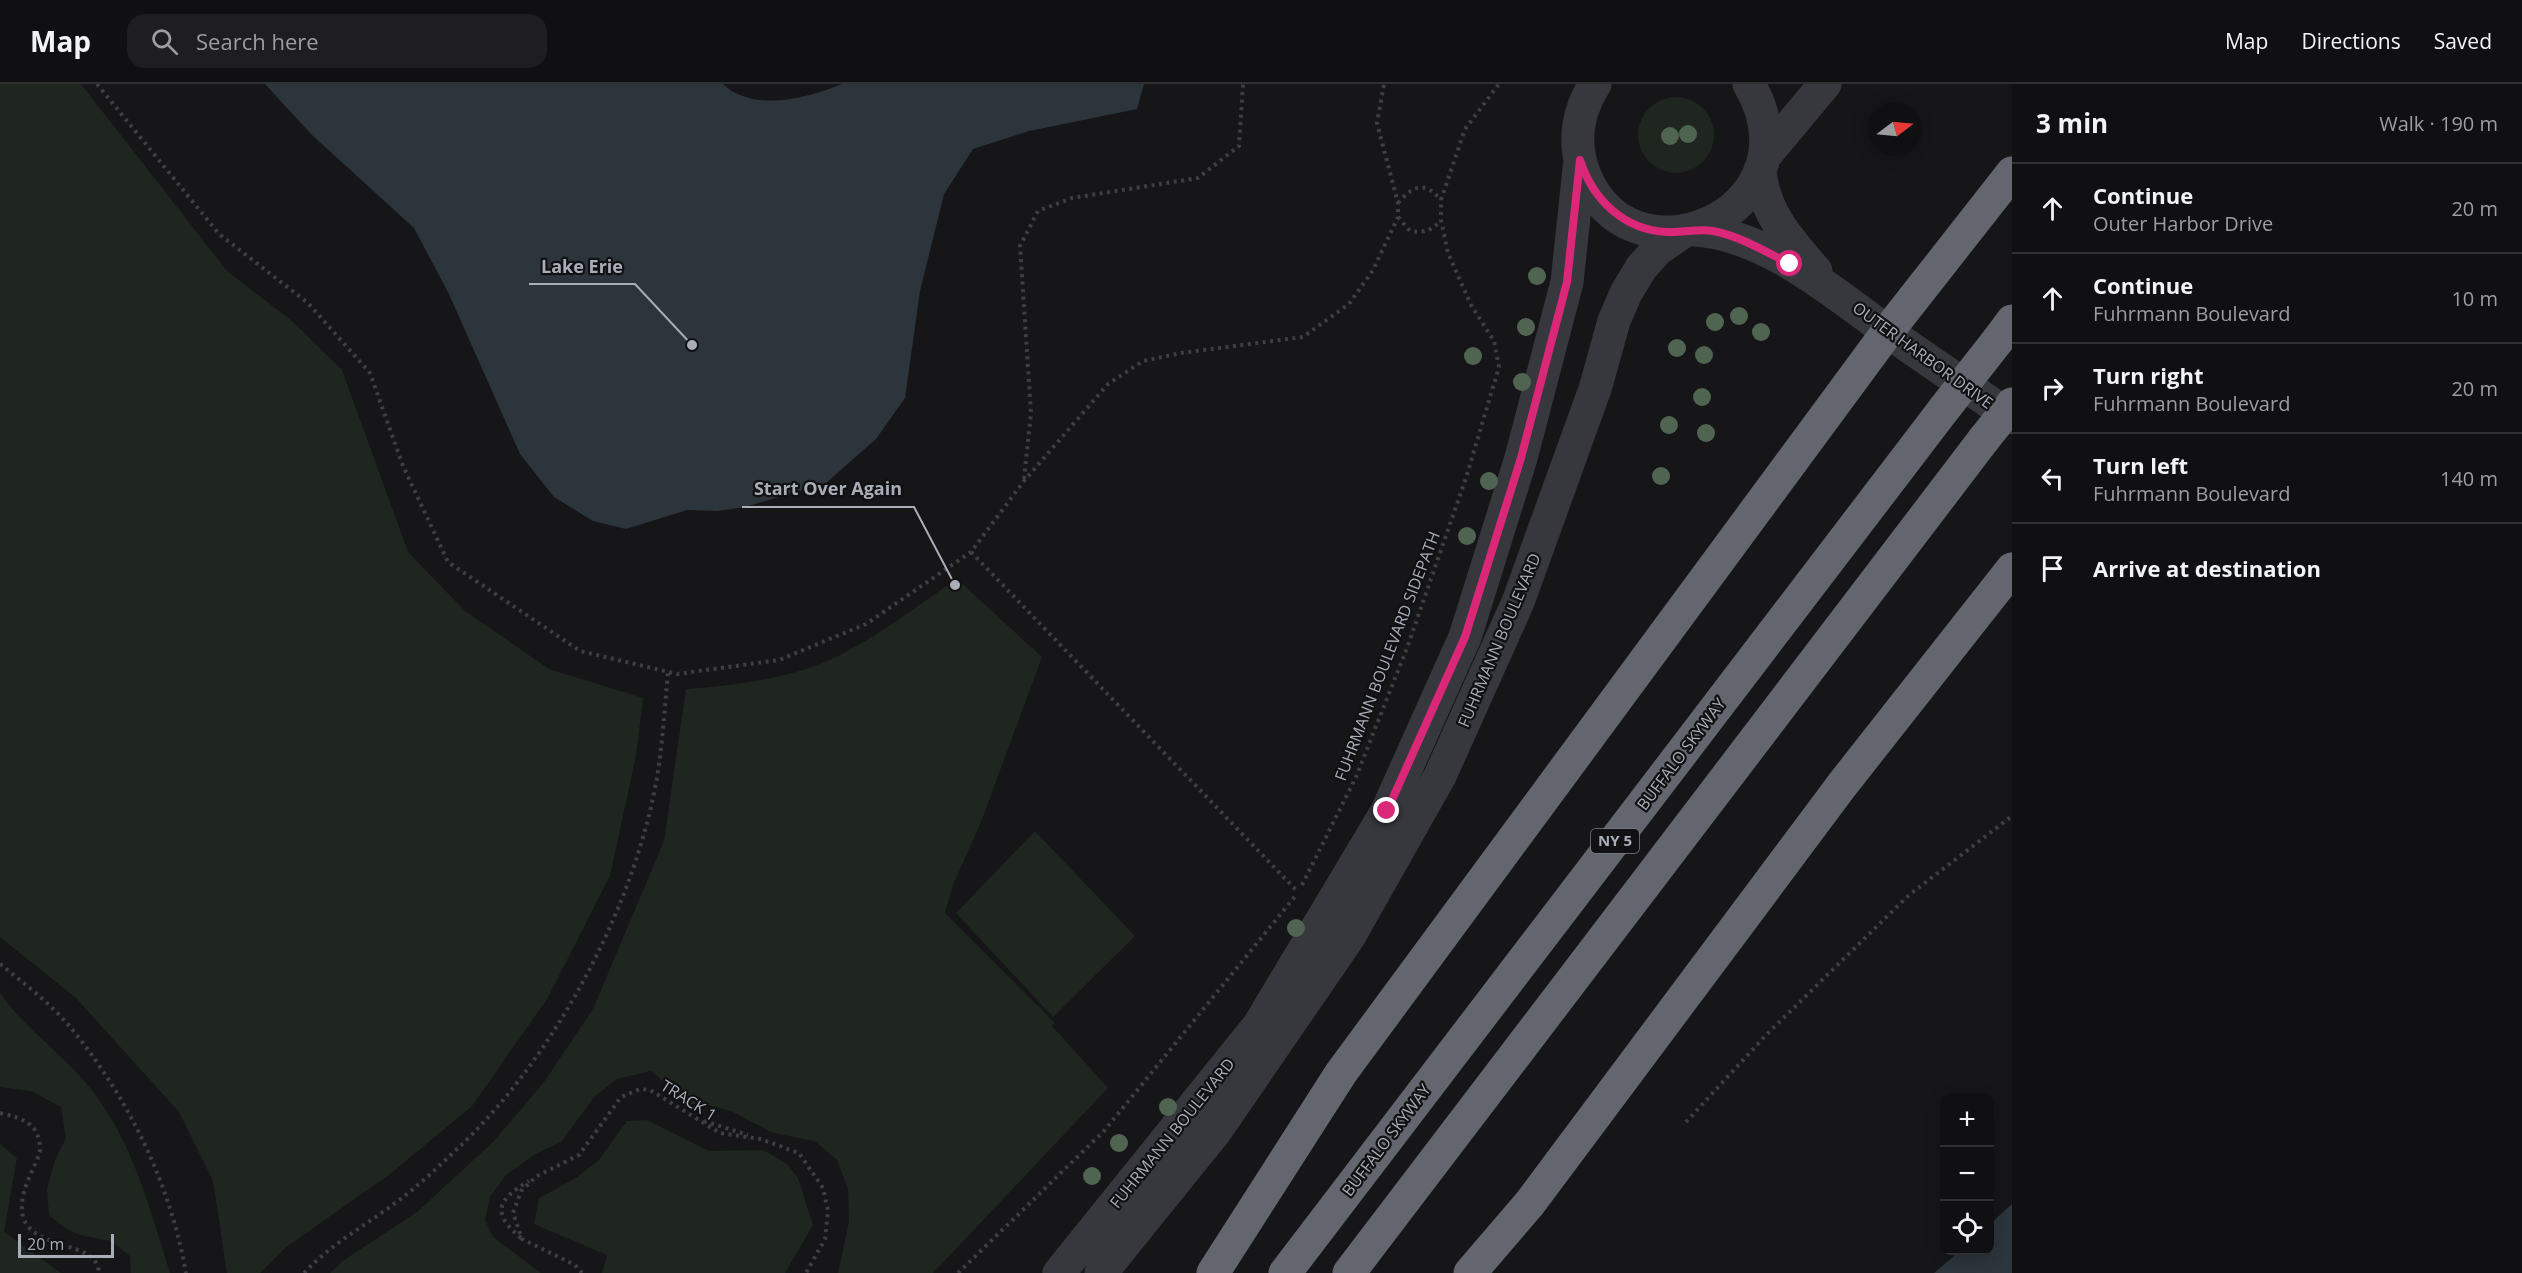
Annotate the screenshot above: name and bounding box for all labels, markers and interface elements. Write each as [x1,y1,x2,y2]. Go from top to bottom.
search box [127,14,547,68]
text: Map [30,22,91,60]
icon: search [148,25,181,58]
text: Search here [196,26,319,56]
text: Map [2225,27,2268,55]
text: Directions [2301,27,2401,55]
text: Saved [2434,27,2492,55]
north arrow [1868,102,1922,156]
text: 3 min [2036,105,2108,141]
text: Walk · 190 m [2379,110,2498,137]
text: Continue [2093,180,2193,210]
icon: ahead [2036,192,2069,225]
text: 20 m [2451,195,2498,222]
text: Outer Harbor Drive [2093,210,2273,237]
callout: Lake Erie [529,248,635,284]
route start [1776,250,1802,276]
text: Lake Erie [541,254,623,278]
text: Continue [2093,270,2193,300]
icon: ahead [2036,282,2069,315]
text: 10 m [2451,285,2498,312]
street label: OUTER HARBOR DRIVE [1848,296,1998,414]
text: Fuhrmann Boulevard [2093,300,2290,327]
text: Turn right [2093,360,2204,390]
icon: right [2036,372,2069,405]
text: 20 m [2451,375,2498,402]
text: Fuhrmann Boulevard [2093,390,2290,417]
text: Turn left [2093,450,2188,480]
icon: left [2036,462,2069,495]
text: 140 m [2440,465,2498,492]
callout: Start Over Again [742,471,914,507]
text: Start Over Again [754,476,902,500]
text: Fuhrmann Boulevard [2093,480,2290,507]
street label: FUHRMANN BOULEVARD SIDEPATH [1329,528,1445,784]
street label: FUHRMANN BOULEVARD [1452,550,1546,730]
icon: arrive [2036,552,2069,585]
text: Arrive at destination [2093,553,2321,583]
street label: BUFFALO SKYWAY [1632,693,1730,815]
route end [1373,797,1399,823]
road number: NY 5 [1591,829,1639,853]
street label: FUHRMANN BOULEVARD [1105,1053,1239,1213]
street label: TRACK 1 [657,1074,721,1126]
street label: BUFFALO SKYWAY [1337,1079,1435,1201]
map controls [1940,1093,1994,1255]
button: + [1940,1093,1994,1147]
button: − [1940,1147,1994,1201]
button: locate [1940,1201,1994,1255]
scale bar [18,1231,114,1258]
text: 20 m [27,1233,64,1255]

